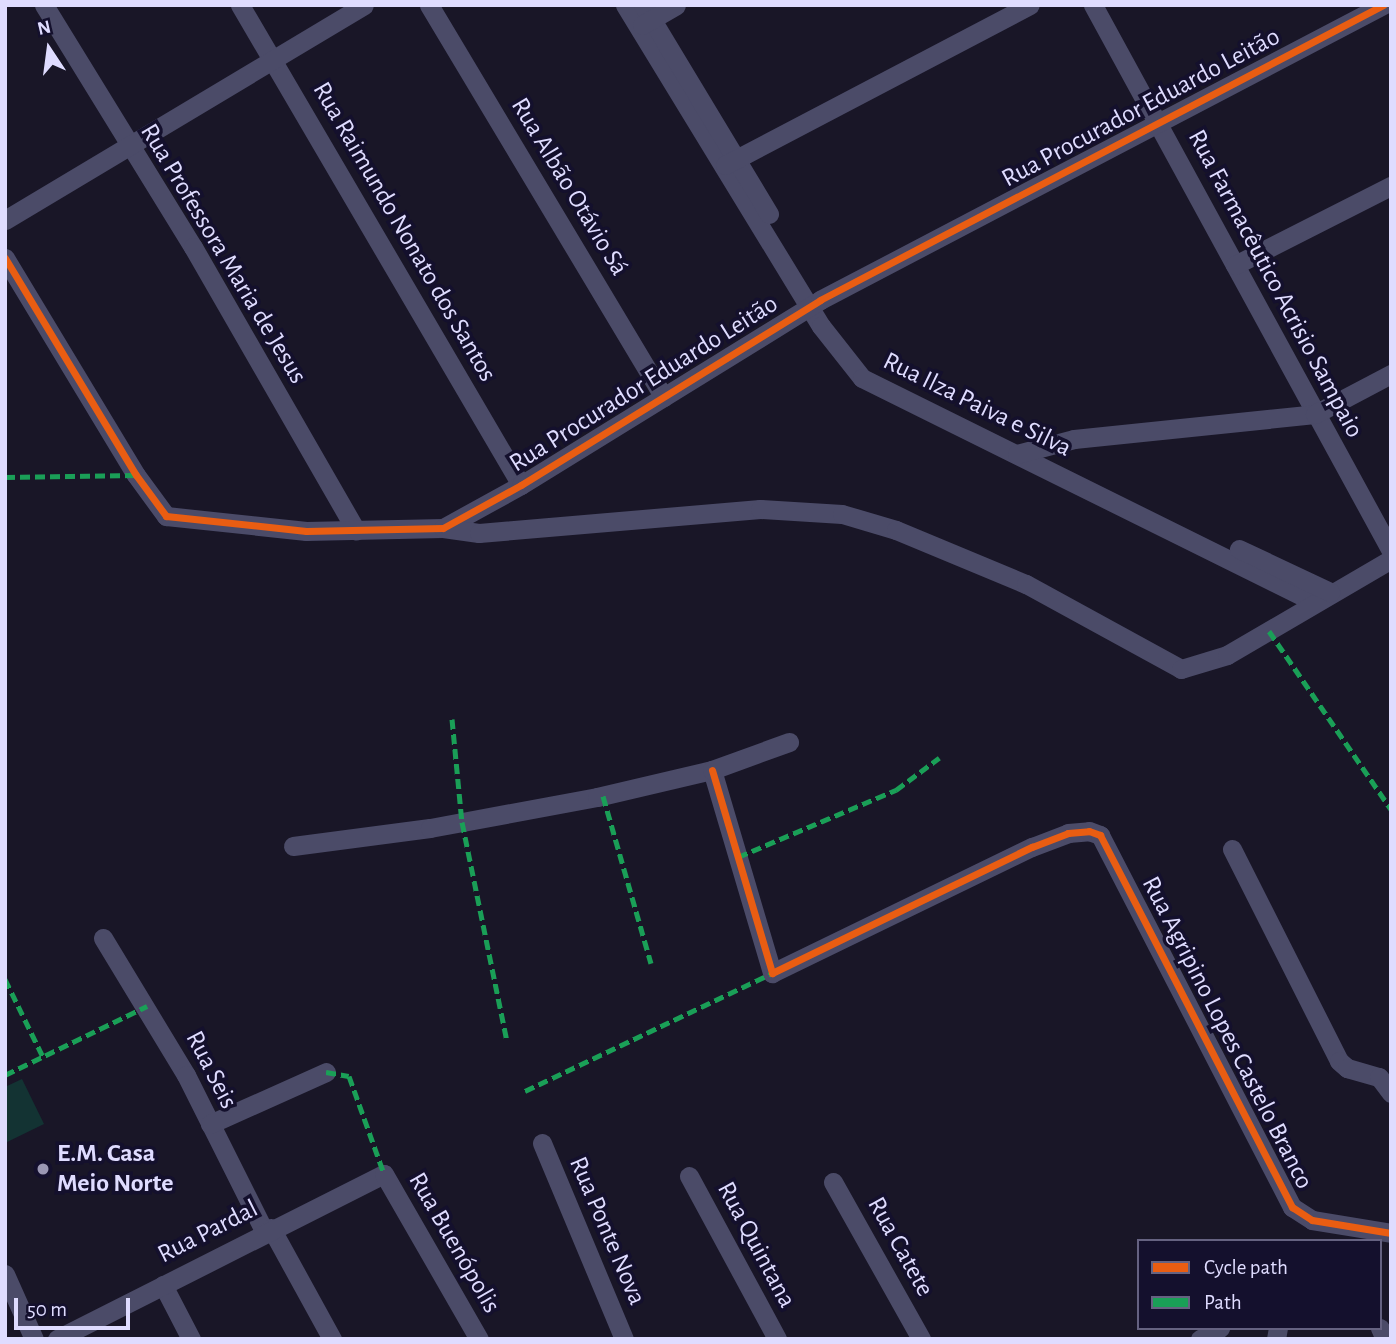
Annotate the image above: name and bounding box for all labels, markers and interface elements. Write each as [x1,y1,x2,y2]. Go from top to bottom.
north arrow [14,14,84,84]
text: N [36,17,53,39]
street label: Rua Procurador Eduardo Leitão [997,21,1285,195]
street label: Rua Raimundo Nonato dos Santos [305,77,503,387]
street label: Rua Albão Otávio Sá [504,92,634,282]
street label: Rua Professora Maria de Jesus [133,118,313,390]
street label: Rua Farmacêutico Acrisio Sampaio [1180,125,1370,443]
street label: Rua Procurador Eduardo Leitão [504,288,784,480]
street label: Rua Ilza Paiva e Silva [878,346,1076,464]
street label: Rua Agripino Lopes Castelo Branco [1134,872,1320,1194]
street label: Rua Seis [178,1026,244,1114]
place label: E.M. Casa Meio Norte [57,1138,173,1200]
street label: Rua Ponte Nova [562,1152,652,1310]
marker: E.M. Casa Meio Norte [35,1161,51,1177]
street label: Rua Buenópolis [401,1167,507,1319]
street label: Rua Quintana [710,1177,802,1313]
street label: Rua Catete [860,1192,940,1302]
street label: Rua Pardal [153,1194,263,1270]
legend [1137,1239,1382,1330]
text: Cycle path [1204,1257,1288,1278]
scale bar [18,1284,133,1328]
text: Path [1204,1292,1242,1313]
text: 50 m [27,1299,67,1320]

